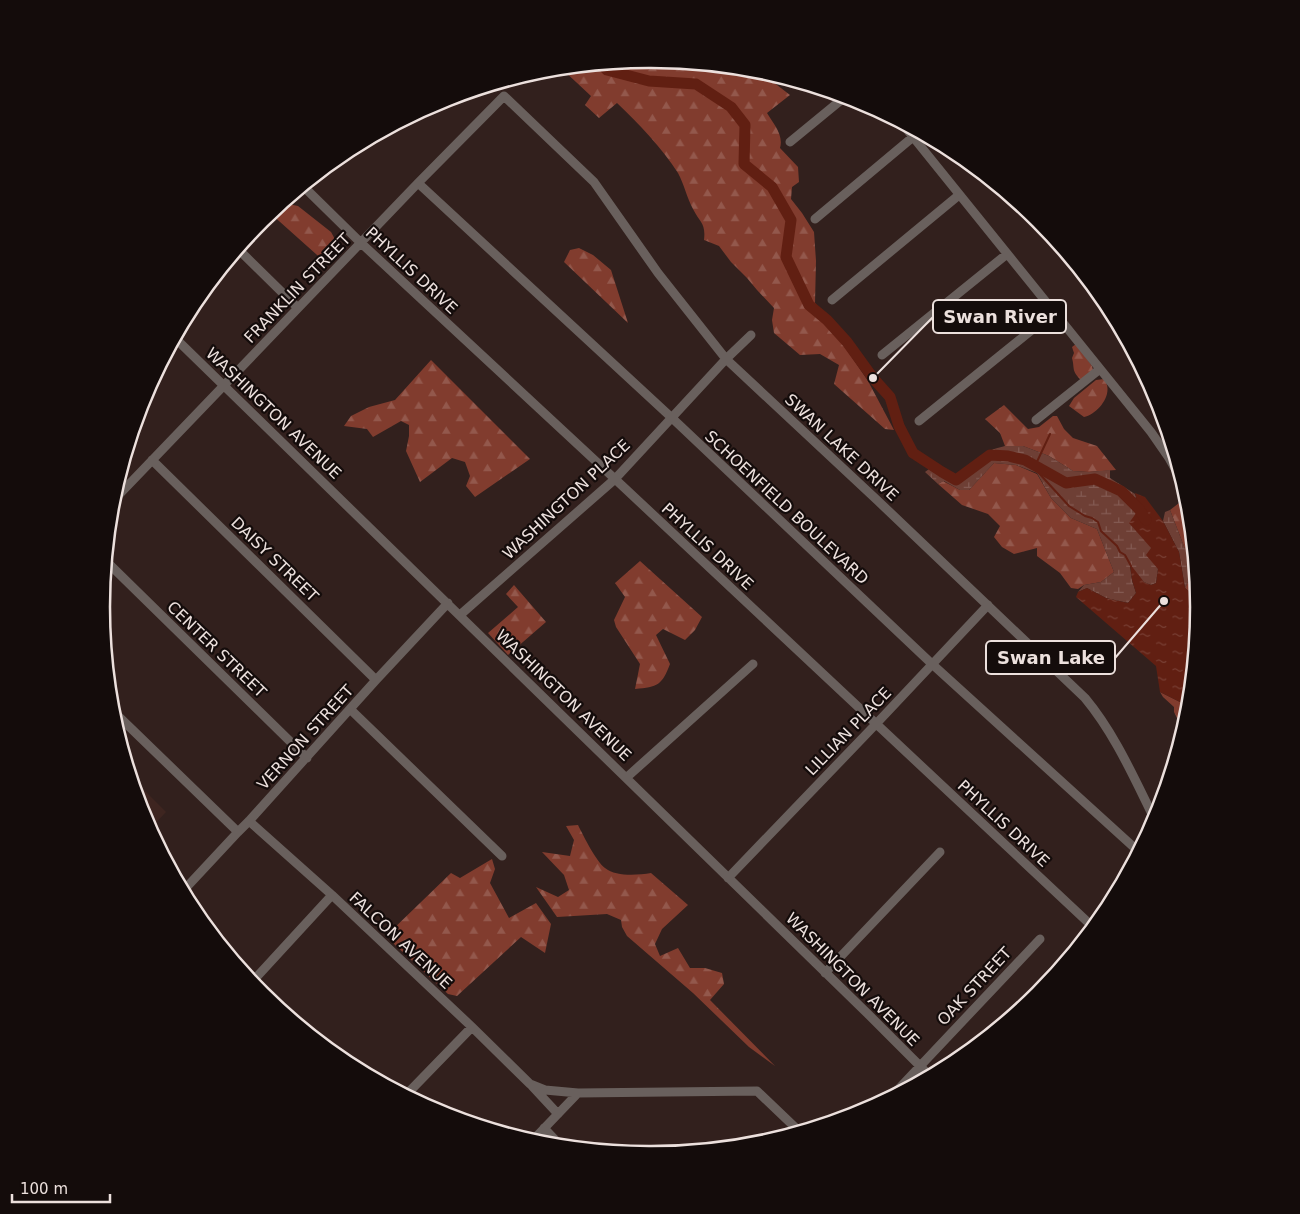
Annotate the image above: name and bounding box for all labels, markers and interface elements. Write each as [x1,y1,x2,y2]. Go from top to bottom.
street label: PHYLLIS DRIVE [362,223,461,318]
street label: FRANKLIN STREET [240,230,355,347]
callout: Swan River [933,300,1066,333]
text: Swan River [943,306,1057,327]
street label: WASHINGTON AVENUE [202,344,345,483]
street label: SWAN LAKE DRIVE [781,390,902,505]
street label: SCHOENFIELD BOULEVARD [701,427,872,588]
street label: WASHINGTON PLACE [499,436,634,563]
street label: PHYLLIS DRIVE [658,499,757,594]
street label: DAISY STREET [227,513,322,606]
street label: CENTER STREET [163,597,270,702]
street label: WASHINGTON AVENUE [492,626,635,765]
callout: Swan Lake [986,641,1115,674]
text: Swan Lake [997,647,1105,668]
street label: VERNON STREET [253,681,358,794]
street label: LILLIAN PLACE [802,683,895,779]
street label: PHYLLIS DRIVE [954,776,1053,871]
street label: FALCON AVENUE [345,888,456,993]
street label: WASHINGTON AVENUE [782,909,923,1050]
street label: OAK STREET [933,943,1016,1029]
scale bar [12,1172,110,1204]
text: 100 m [20,1180,68,1198]

